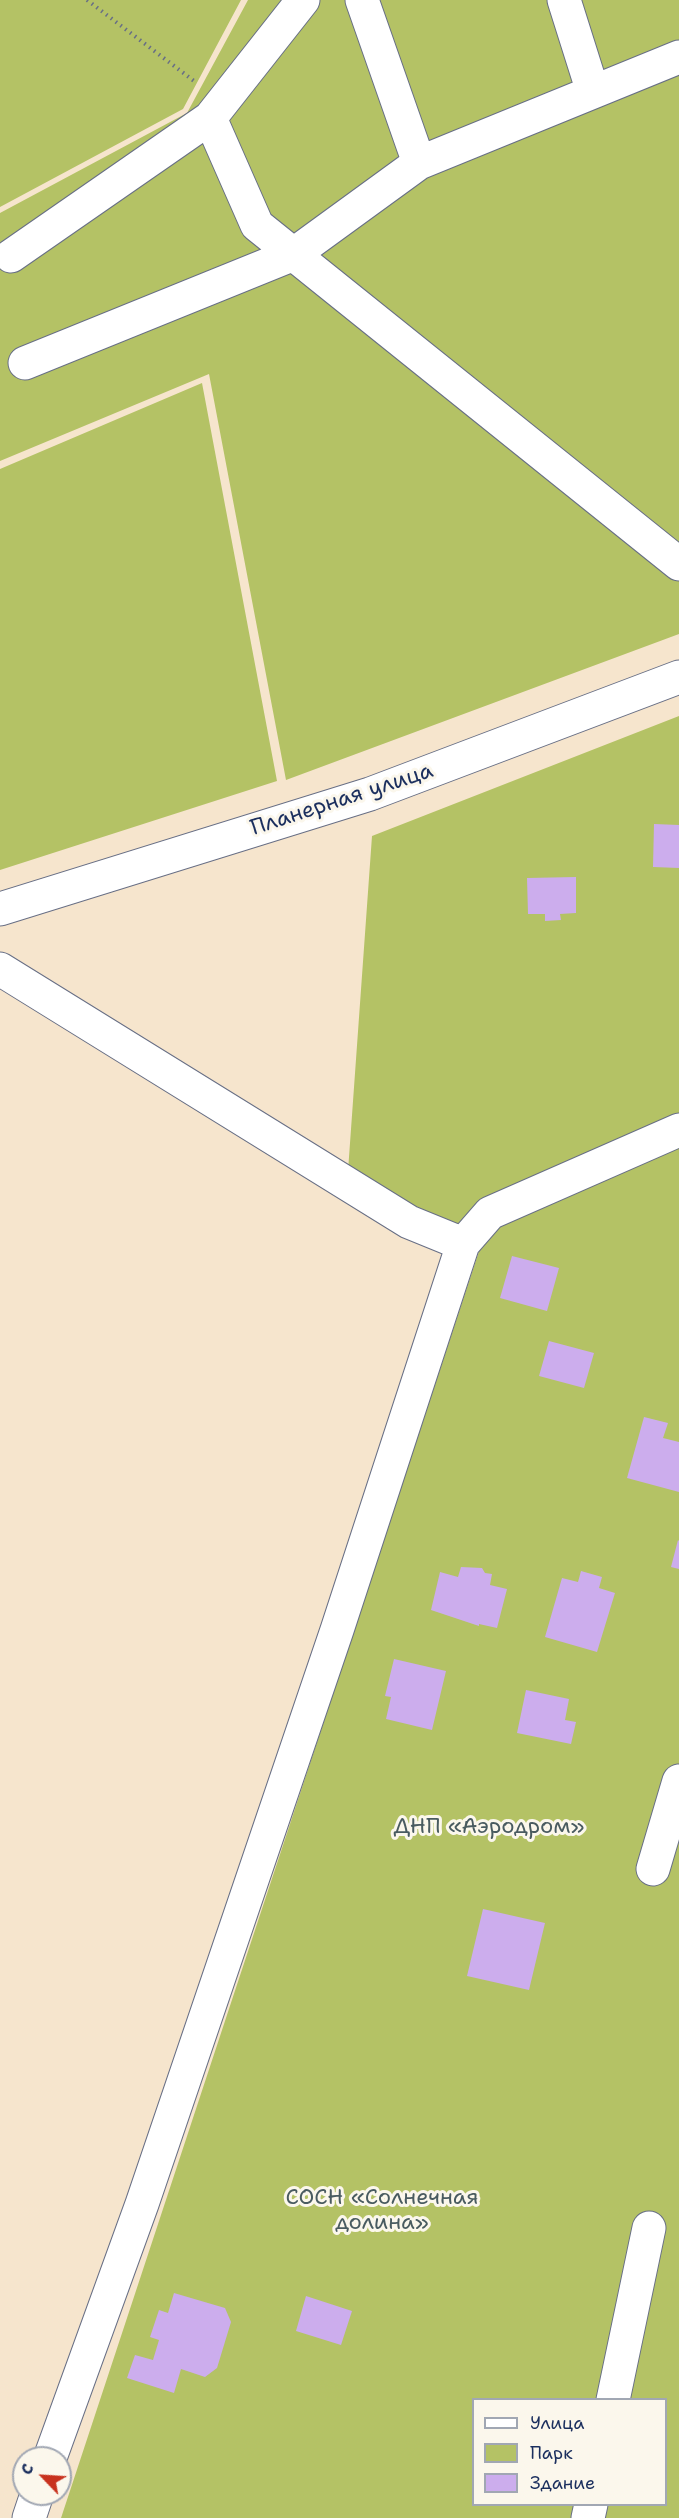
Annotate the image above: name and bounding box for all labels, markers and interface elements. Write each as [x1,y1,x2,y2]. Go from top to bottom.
street label: Планерная улица [247,758,437,842]
park label: ДНП «Аэродром» [394,1814,584,1840]
park label: СОСН «Солнечная долина» [285,2185,479,2236]
legend [472,2398,667,2506]
text: Улица [530,2411,584,2435]
text: Парк [530,2441,573,2465]
north arrow [12,2446,72,2506]
text: С [15,2460,39,2478]
text: Здание [530,2471,595,2495]

